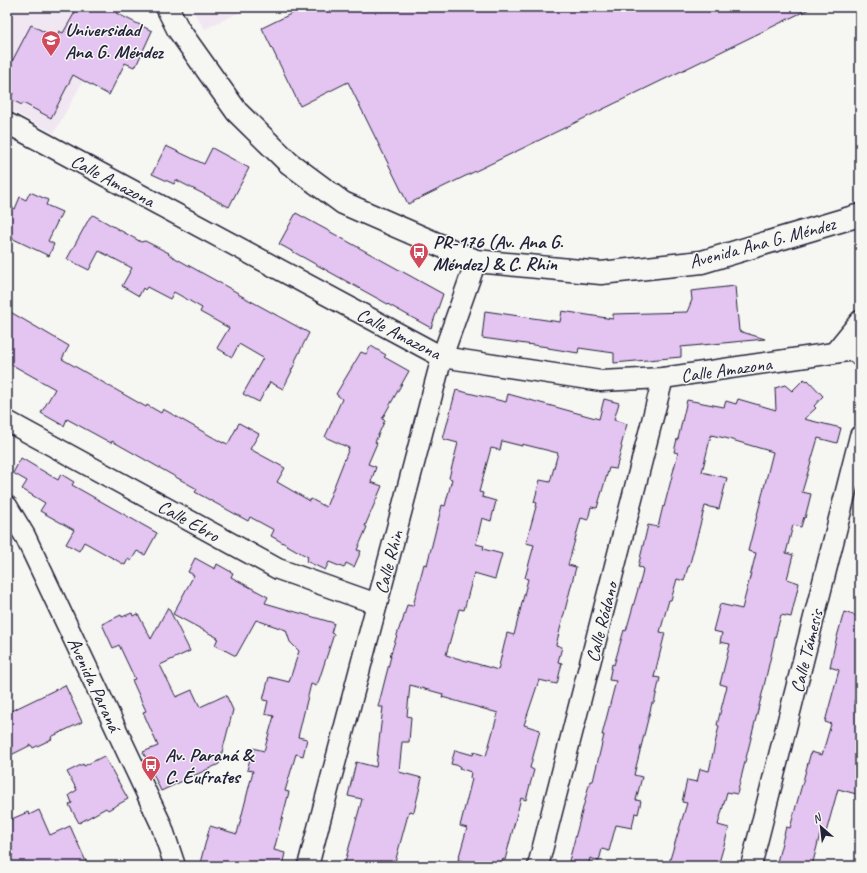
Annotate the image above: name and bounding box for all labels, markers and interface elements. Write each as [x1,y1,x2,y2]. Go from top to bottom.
place label: Universidad Ana G. Méndez [65,18,165,64]
school or university icon: Universidad Ana G. Méndez [40,29,62,57]
street label: Calle Amazona [67,149,160,214]
street label: Avenida Ana G. Méndez [687,212,839,274]
place label: PR-176 (Av. Ana G. Méndez) & C. Rhin [433,230,563,276]
bus stop icon: PR-176 (Av. Ana G. Méndez) & C. Rhin [408,241,430,269]
street label: Calle Amazona [352,302,446,366]
street label: Calle Amazona [679,352,774,388]
street label: Calle Ebro [154,494,224,548]
street label: Calle Rhin [369,527,409,597]
street label: Calle Ródano [580,578,624,665]
street label: Calle Támesis [785,606,829,695]
street label: Avenida Paraná [62,633,127,737]
place label: Av. Paraná & C. Éufrates [165,743,255,789]
bus stop icon: Av. Paraná & C. Éufrates [140,754,162,782]
north arrow [801,807,841,847]
text: N [810,809,825,826]

